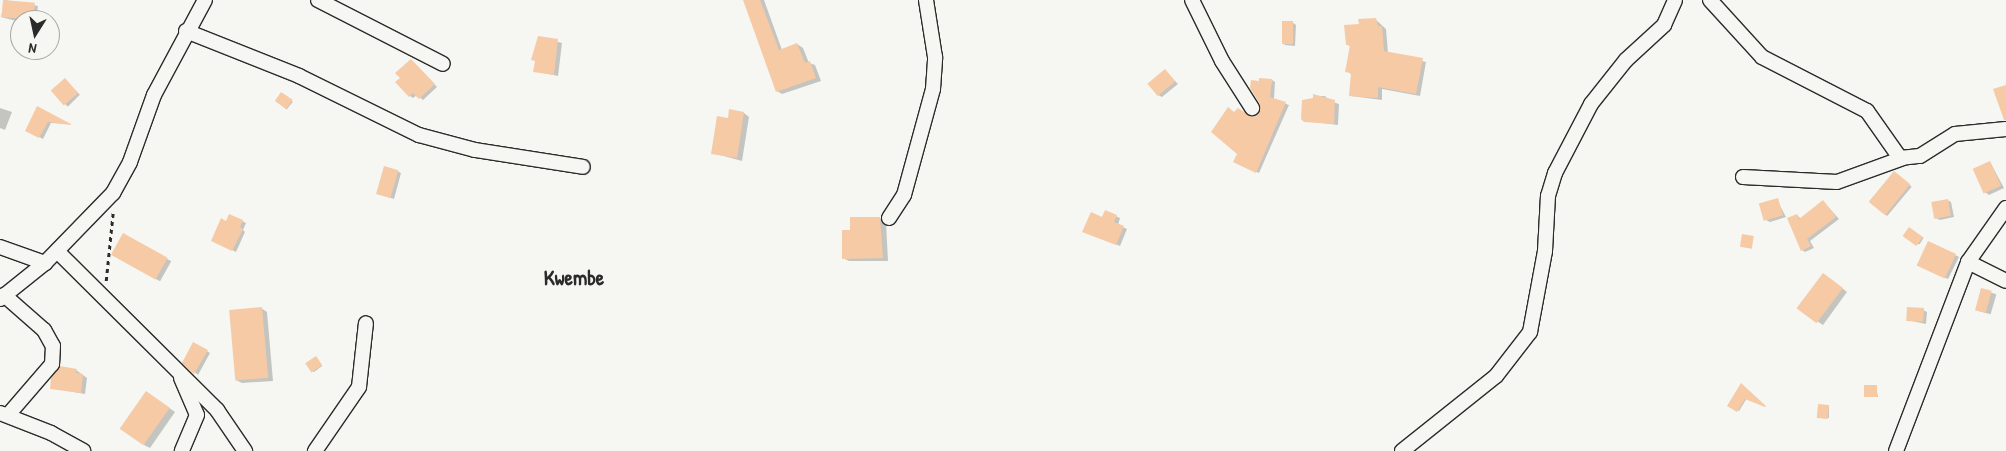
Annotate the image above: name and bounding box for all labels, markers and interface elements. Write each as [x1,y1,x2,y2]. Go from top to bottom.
north arrow [10,10,60,60]
text: N [27,39,38,59]
district label: Kwembe [544,265,604,291]

